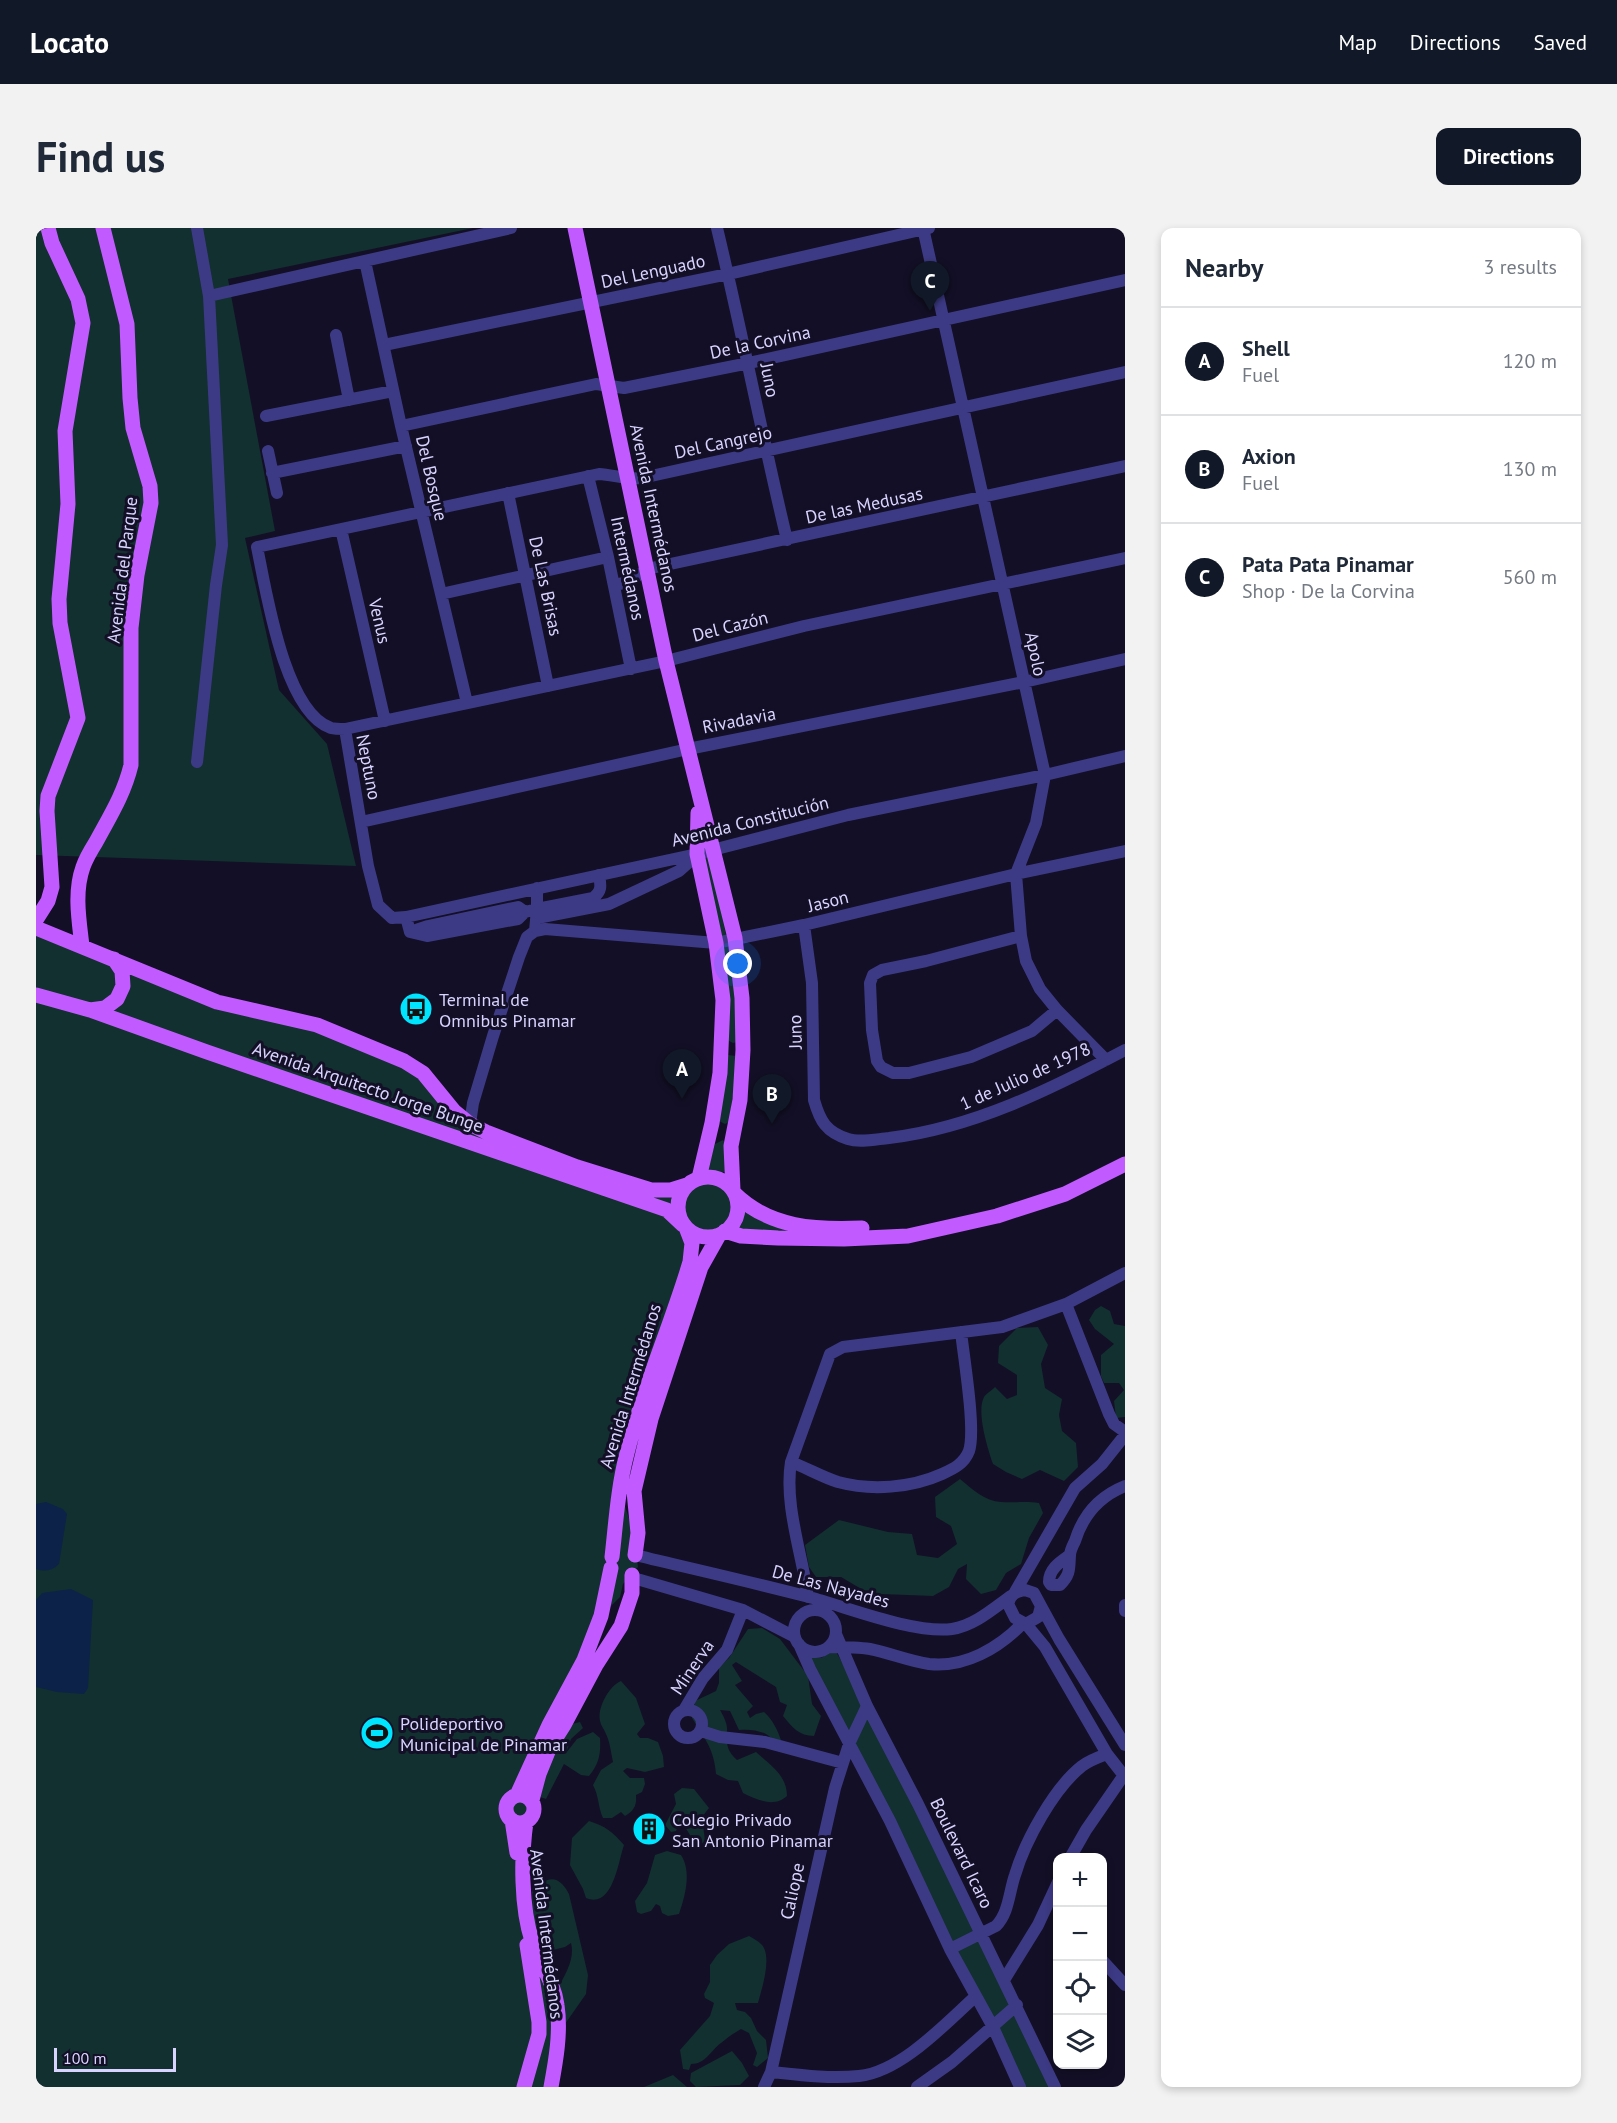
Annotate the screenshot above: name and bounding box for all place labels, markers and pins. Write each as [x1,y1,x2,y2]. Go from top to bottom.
pin: C [910,262,950,311]
place label: Terminal de Omnibus Pinamar [439,988,576,1032]
bus stop icon: Terminal de Omnibus Pinamar [398,991,434,1027]
pin: A [662,1050,702,1099]
pin: B [752,1074,792,1124]
place label: Polideportivo Municipal de Pinamar [400,1712,567,1756]
sports icon: Polideportivo Municipal de Pinamar [359,1715,395,1751]
place label: Colegio Privado San Antonio Pinamar [672,1808,833,1852]
building icon: Colegio Privado San Antonio Pinamar [631,1811,667,1847]

